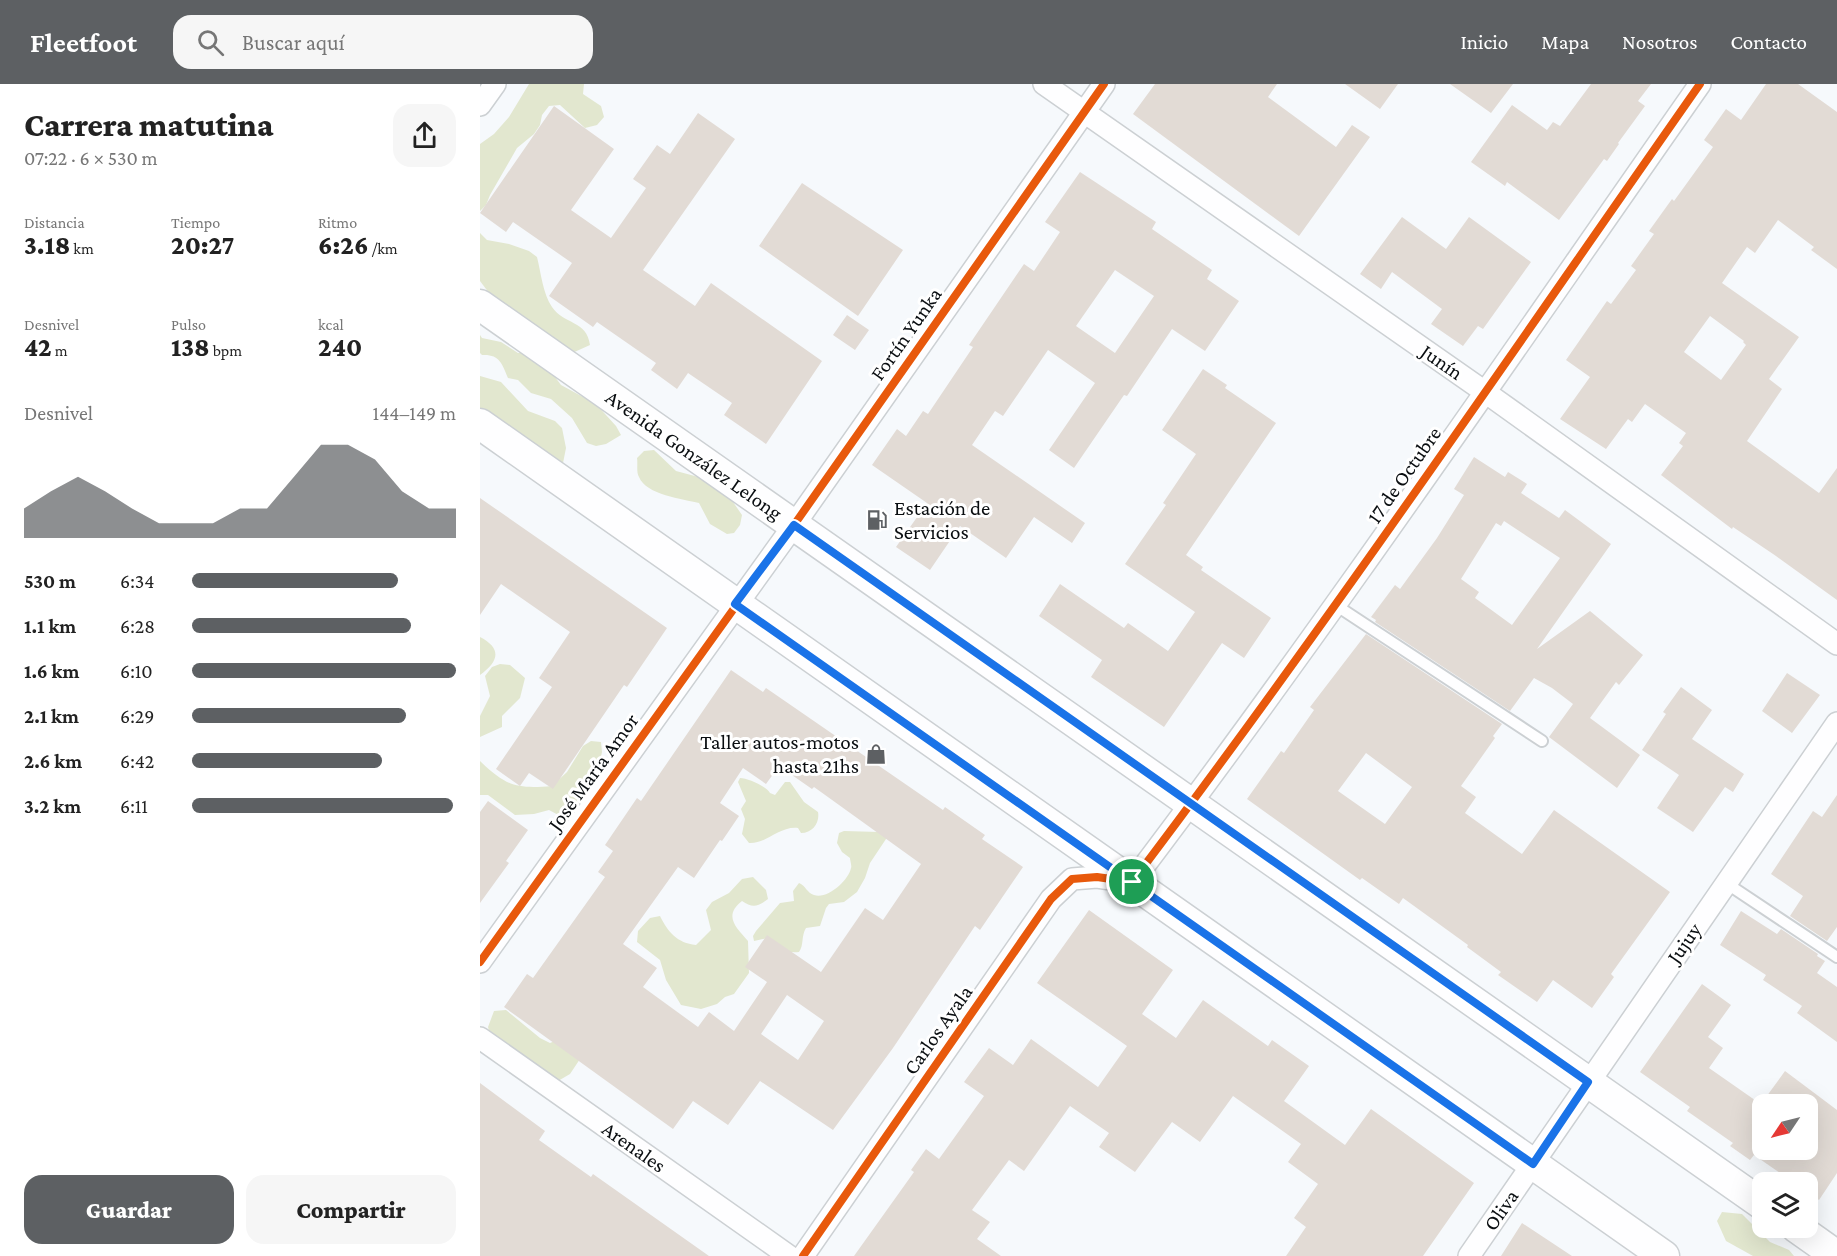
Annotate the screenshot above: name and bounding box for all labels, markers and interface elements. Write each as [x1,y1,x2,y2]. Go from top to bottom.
search box [173,15,593,69]
icon: search [194,26,227,59]
text: Fleetfoot [30,27,137,58]
text: Buscar aquí [242,30,345,55]
text: Inicio [1460,30,1508,54]
text: Mapa [1541,30,1589,54]
text: Nosotros [1622,30,1698,54]
text: Contacto [1731,30,1807,54]
button: share [393,104,456,167]
text: Carrera matutina [24,106,274,143]
text: 07:22 · 6 × 530 m [24,147,158,169]
text: Distancia [24,214,85,231]
text: Tiempo [171,214,220,231]
text: Ritmo [318,214,357,231]
text: 3.18 [24,231,70,260]
text: 20:27 [171,231,234,260]
text: 6:26 [318,231,368,260]
text: km [70,240,94,257]
text: /km [368,240,398,257]
street label: Fortín Yunka [865,283,947,385]
text: Desnivel [24,316,79,333]
text: Pulso [171,316,206,333]
text: kcal [318,316,344,333]
text: 42 [24,333,52,362]
text: 138 [171,333,210,362]
text: 240 [318,333,362,362]
street label: Junín [1415,338,1468,385]
text: m [52,342,68,359]
text: bpm [210,342,242,359]
street label: Avenida González Lelong [601,385,787,525]
text: Desnivel [24,402,93,424]
text: 144–149 m [373,402,456,424]
street label: 17 de Octubre [1362,422,1446,528]
place label: Estación de Servicios [894,496,990,544]
fuel station icon: Estación de Servicios [865,508,889,532]
text: 530 m [24,570,76,592]
text: 6:34 [120,570,154,592]
text: 1.1 km [24,615,76,637]
text: 6:28 [120,615,155,637]
text: 1.6 km [24,660,79,682]
text: 6:10 [120,660,153,682]
text: 2.1 km [24,705,79,727]
text: 6:29 [120,705,154,727]
street label: José María Amor [541,708,644,837]
place label: Taller autos-motos hasta 21hs [700,730,859,778]
shop icon: Taller autos-motos hasta 21hs [864,742,888,766]
text: 2.6 km [24,750,82,772]
text: 6:42 [120,750,154,772]
text: 3.2 km [24,795,81,817]
text: 6:11 [120,795,148,817]
pin [1106,856,1157,907]
icon: arrive [1115,865,1148,898]
street label: Jujuy [1661,918,1706,969]
street label: Carlos Ayala [899,981,978,1079]
north arrow [1752,1094,1818,1160]
map controls [1752,1094,1818,1238]
street label: Arenales [598,1116,670,1178]
button: layers [1752,1172,1818,1238]
button: Guardar [24,1175,234,1244]
button: Compartir [246,1175,456,1244]
street label: Oliva [1478,1185,1524,1235]

